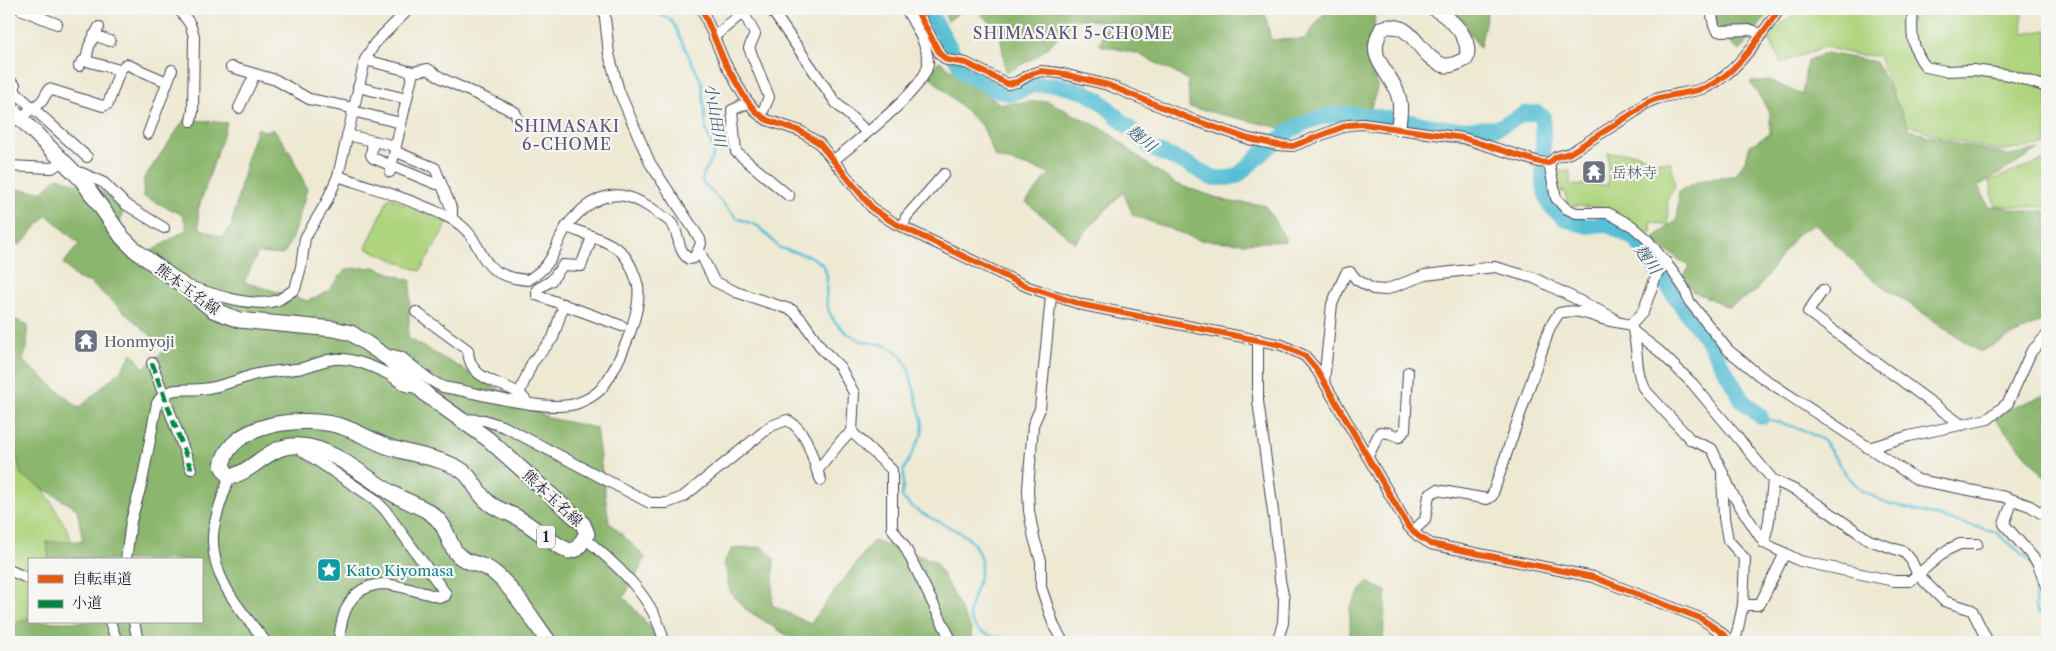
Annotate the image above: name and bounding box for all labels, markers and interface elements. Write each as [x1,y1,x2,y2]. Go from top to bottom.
district label: SHIMASAKI 5-CHOME [973,23,1173,43]
water label: 小山田川 [701,82,731,150]
district label: SHIMASAKI 6-CHOME [514,116,620,154]
water label: 麹川 [1123,120,1162,157]
temple icon: 岳林寺 [1581,159,1607,185]
place label: 岳林寺 [1612,163,1657,182]
water label: 麹川 [1631,240,1667,279]
street label: 熊本玉名線 [152,259,224,319]
temple icon: Honmyoji [73,328,99,354]
place label: Honmyoji [104,332,175,351]
street label: 熊本玉名線 [519,465,587,531]
road number: 1 [537,526,555,548]
place icon: Kato Kiyomasa [316,557,342,583]
legend [28,558,202,624]
place label: Kato Kiyomasa [346,561,454,580]
text: 自転車道 [72,569,132,588]
text: 小道 [72,593,102,612]

